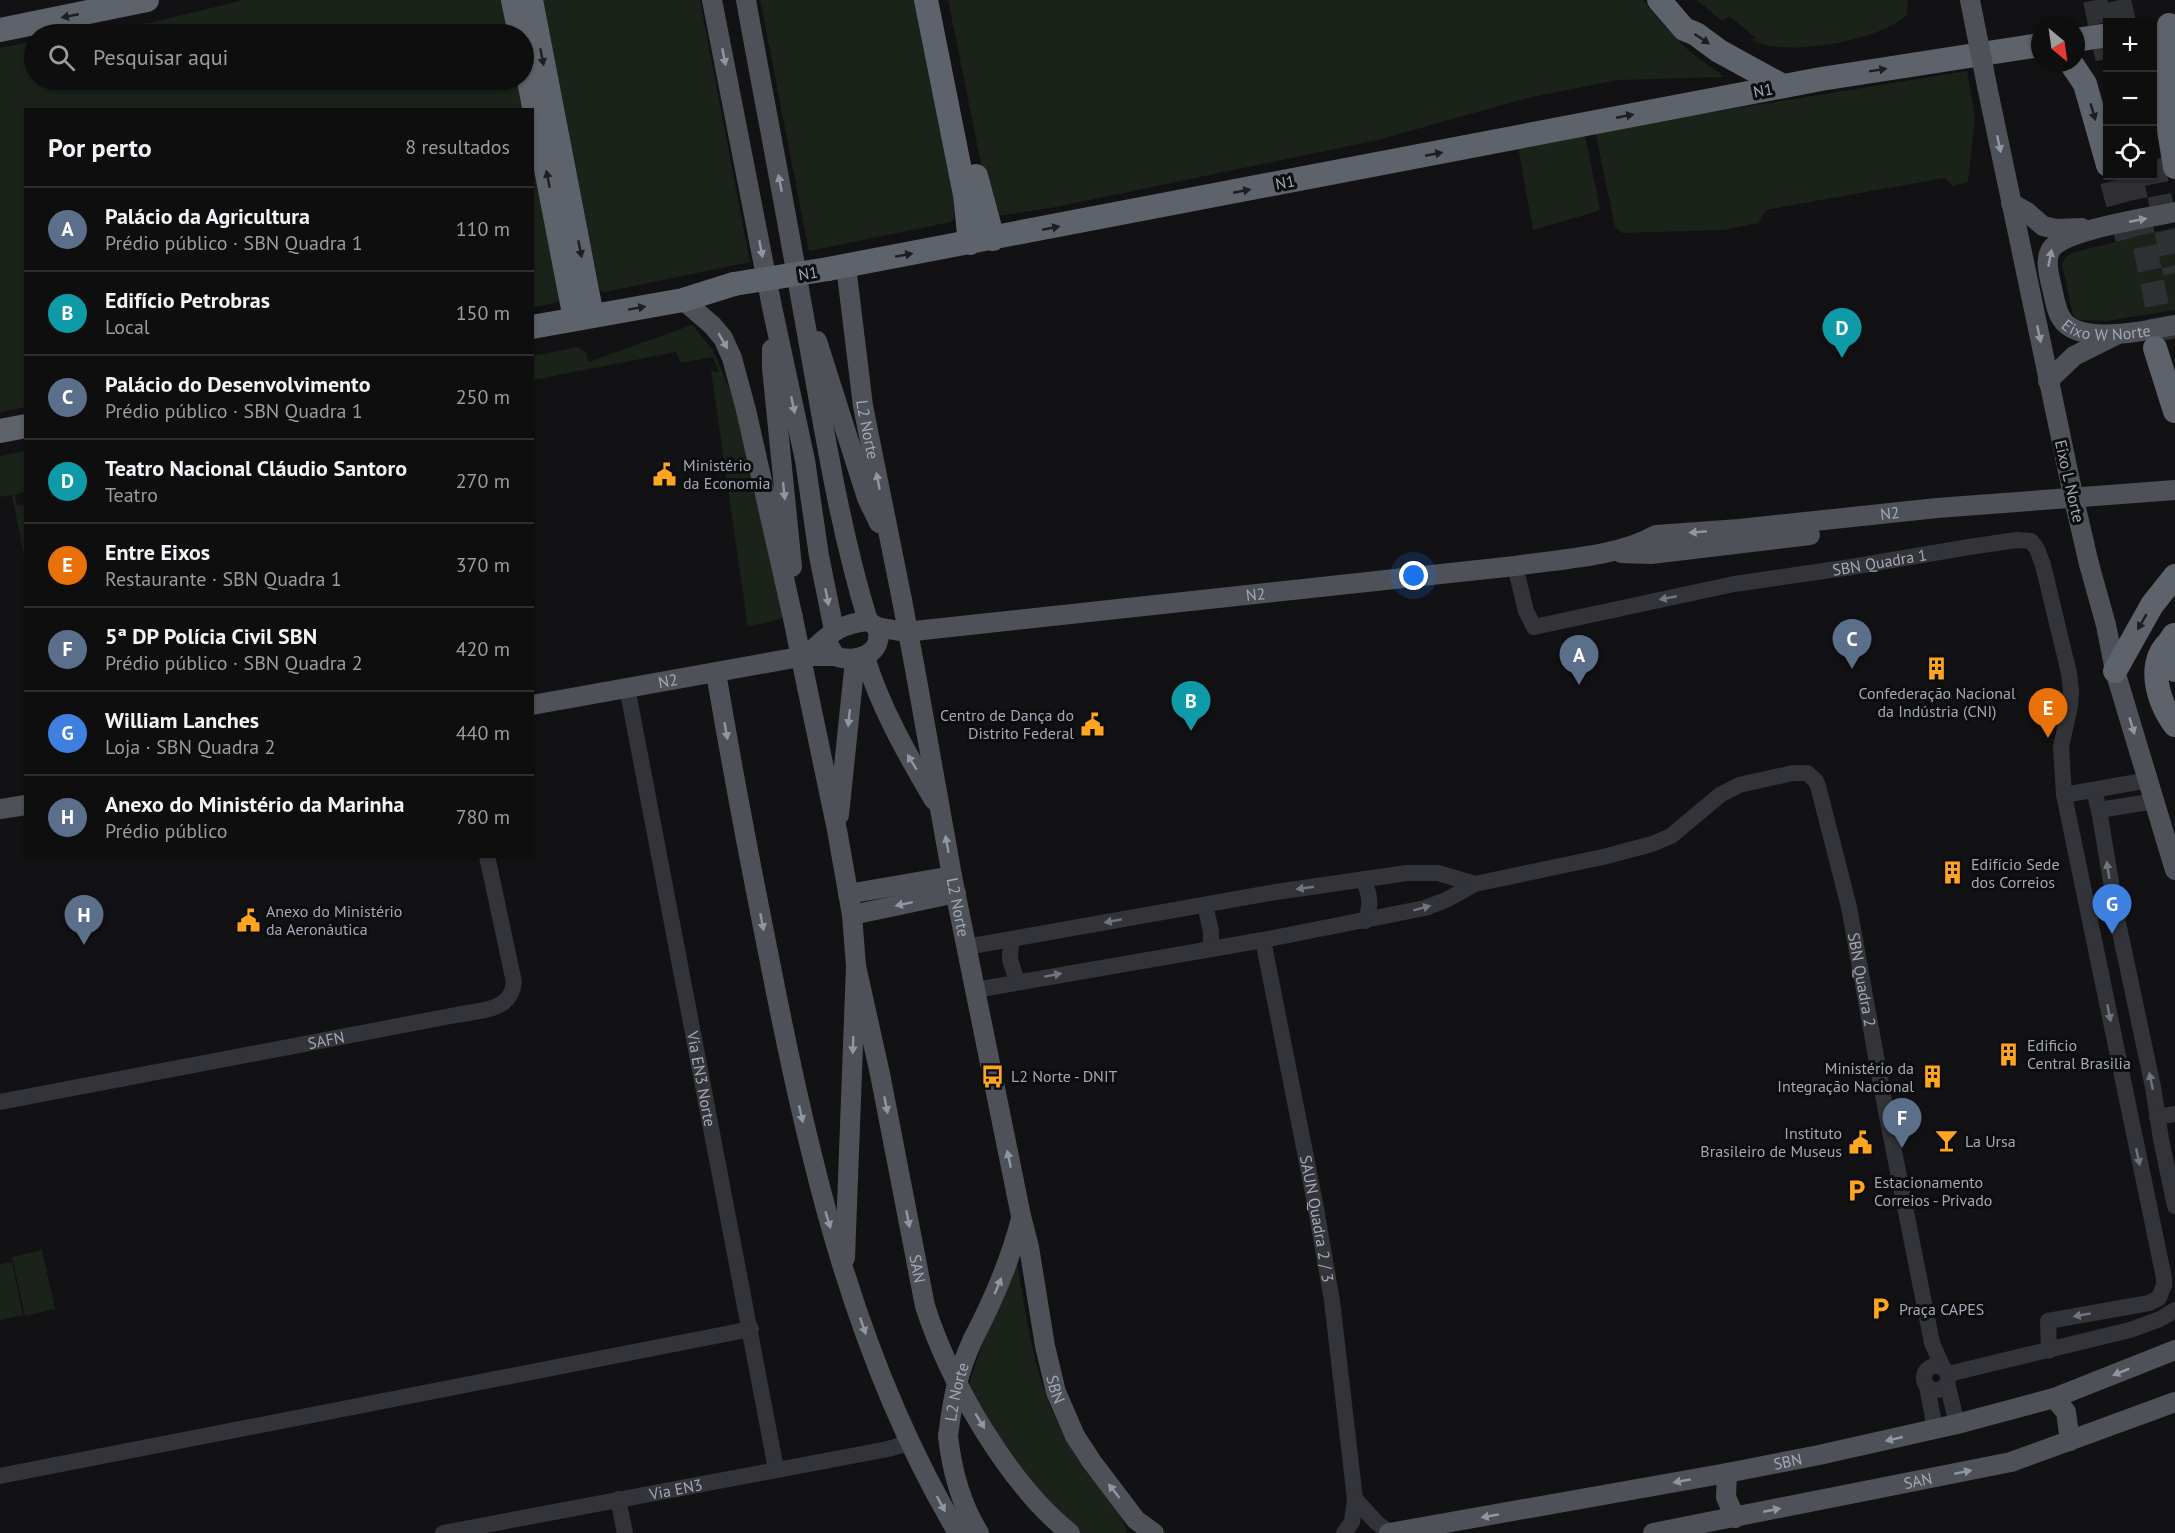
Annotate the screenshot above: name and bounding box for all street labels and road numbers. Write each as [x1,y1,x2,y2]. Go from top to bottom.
street label: N1 [1752,78,1774,102]
street label: N1 [1274,170,1296,194]
street label: N1 [797,262,819,284]
street label: Eixo W Norte [2058,315,2152,345]
street label: L2 Norte [852,399,883,461]
street label: Eixo L Norte [2051,438,2089,524]
street label: N2 [1879,502,1900,524]
street label: SBN Quadra 1 [1831,544,1928,580]
street label: N2 [1245,583,1266,605]
street label: N2 [656,669,679,692]
street label: L2 Norte [943,876,974,938]
street label: SBN Quadra 2 [1844,931,1880,1028]
street label: SAFN [306,1026,346,1053]
street label: Via EN3 Norte [683,1029,721,1128]
street label: SAUN Quadra 2 / 3 [1296,1153,1339,1284]
street label: SAN [905,1253,930,1285]
street label: L2 Norte [940,1360,973,1422]
street label: SBN [1042,1373,1070,1407]
street label: SBN [1772,1449,1804,1474]
street label: SAN [1902,1468,1934,1493]
street label: Via EN3 [647,1474,704,1504]

